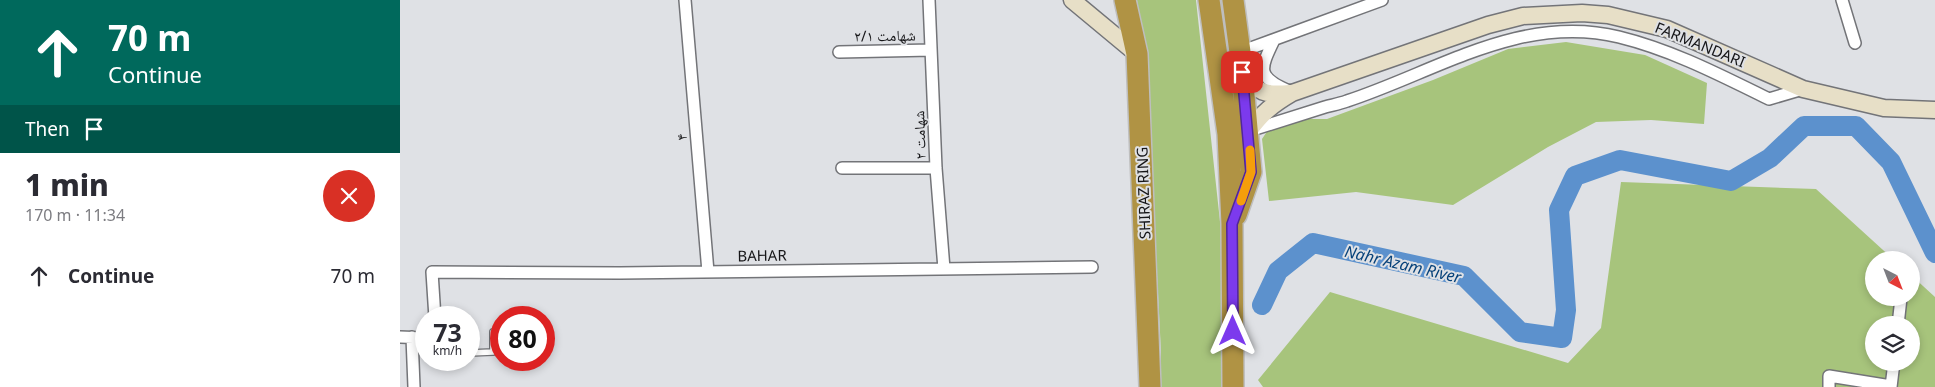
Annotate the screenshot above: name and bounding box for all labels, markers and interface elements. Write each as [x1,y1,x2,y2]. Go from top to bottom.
text: 70 m [108,14,191,61]
street label: FARMANDARI [1652,17,1748,71]
icon: ahead [25,20,90,85]
street label: ۲/۱ شهامت [854,24,916,46]
pin [1221,51,1263,93]
icon: arrive [1228,58,1256,86]
text: Continue [108,59,202,89]
street label: ۲ شهامت [908,110,930,160]
icon: arrive [80,115,108,143]
text: Then [25,116,70,142]
street label: ۴ [671,133,691,141]
street label: SHIRAZ RING [1131,146,1155,240]
text: 1 min [25,164,109,205]
button: close [323,170,375,222]
text: 170 m · 11:34 [25,204,125,226]
water label: Nahr Azam River [1343,240,1464,288]
street label: BAHAR [737,245,788,265]
north arrow [1865,251,1920,306]
map controls [1865,251,1920,371]
icon: ahead [25,262,53,290]
text: Continue [68,263,154,289]
text: 70 m [331,263,375,289]
position arrow [1206,304,1258,356]
speed limit sign: 80 [490,306,555,371]
text: 73 [433,315,462,349]
button: layers [1865,316,1920,371]
text: km/h [433,342,462,359]

